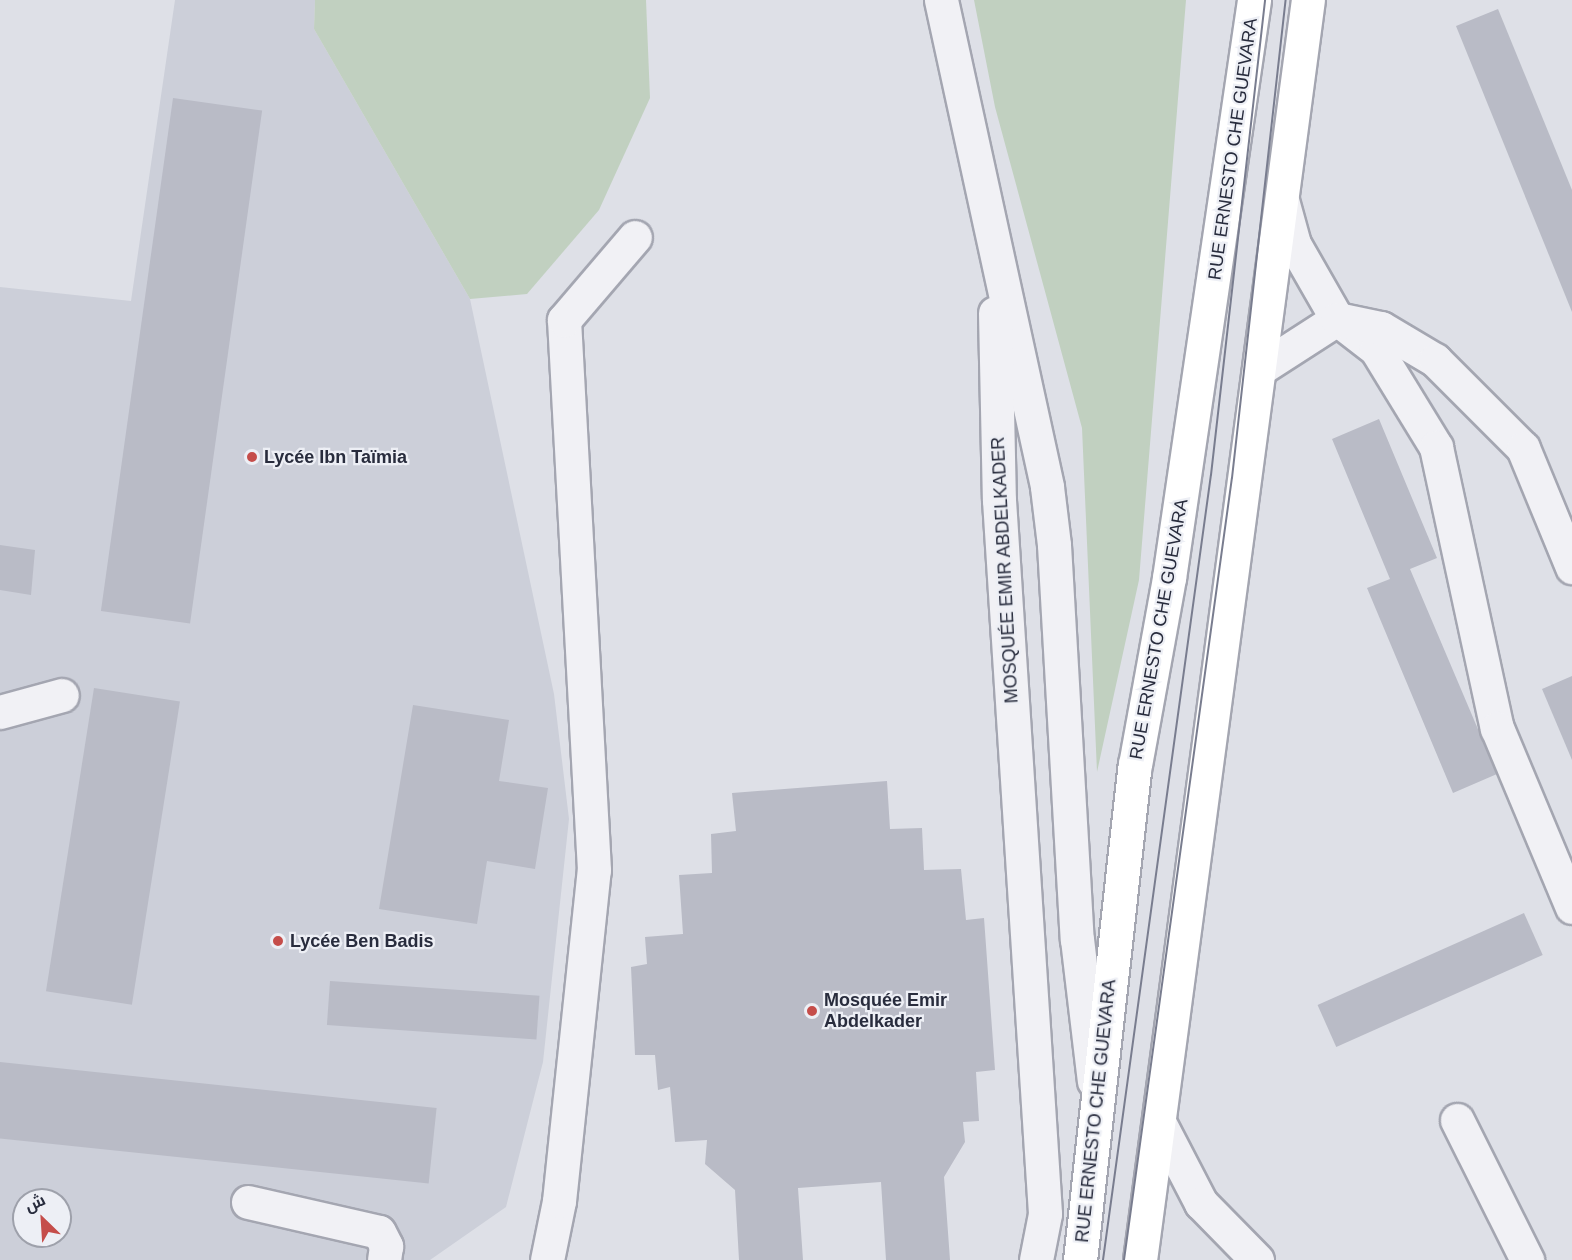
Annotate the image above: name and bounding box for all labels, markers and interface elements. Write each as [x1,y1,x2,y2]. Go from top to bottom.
street label: RUE ERNESTO CHE GUEVARA [1204,17,1262,281]
street label: MOSQUÉE EMIR ABDELKADER [987,436,1023,704]
place label: Lycée Ibn Taïmia [264,446,407,468]
marker: Lycée Ibn Taïmia [245,450,259,464]
street label: RUE ERNESTO CHE GUEVARA [1125,497,1193,761]
place label: Lycée Ben Badis [290,930,433,952]
marker: Lycée Ben Badis [271,934,285,948]
street label: RUE ERNESTO CHE GUEVARA [1071,978,1121,1244]
place label: Mosquée Emir Abdelkader [824,990,947,1032]
marker: Mosquée Emir Abdelkader [805,1004,819,1018]
north arrow [12,1188,72,1248]
text: ش [22,1191,48,1215]

